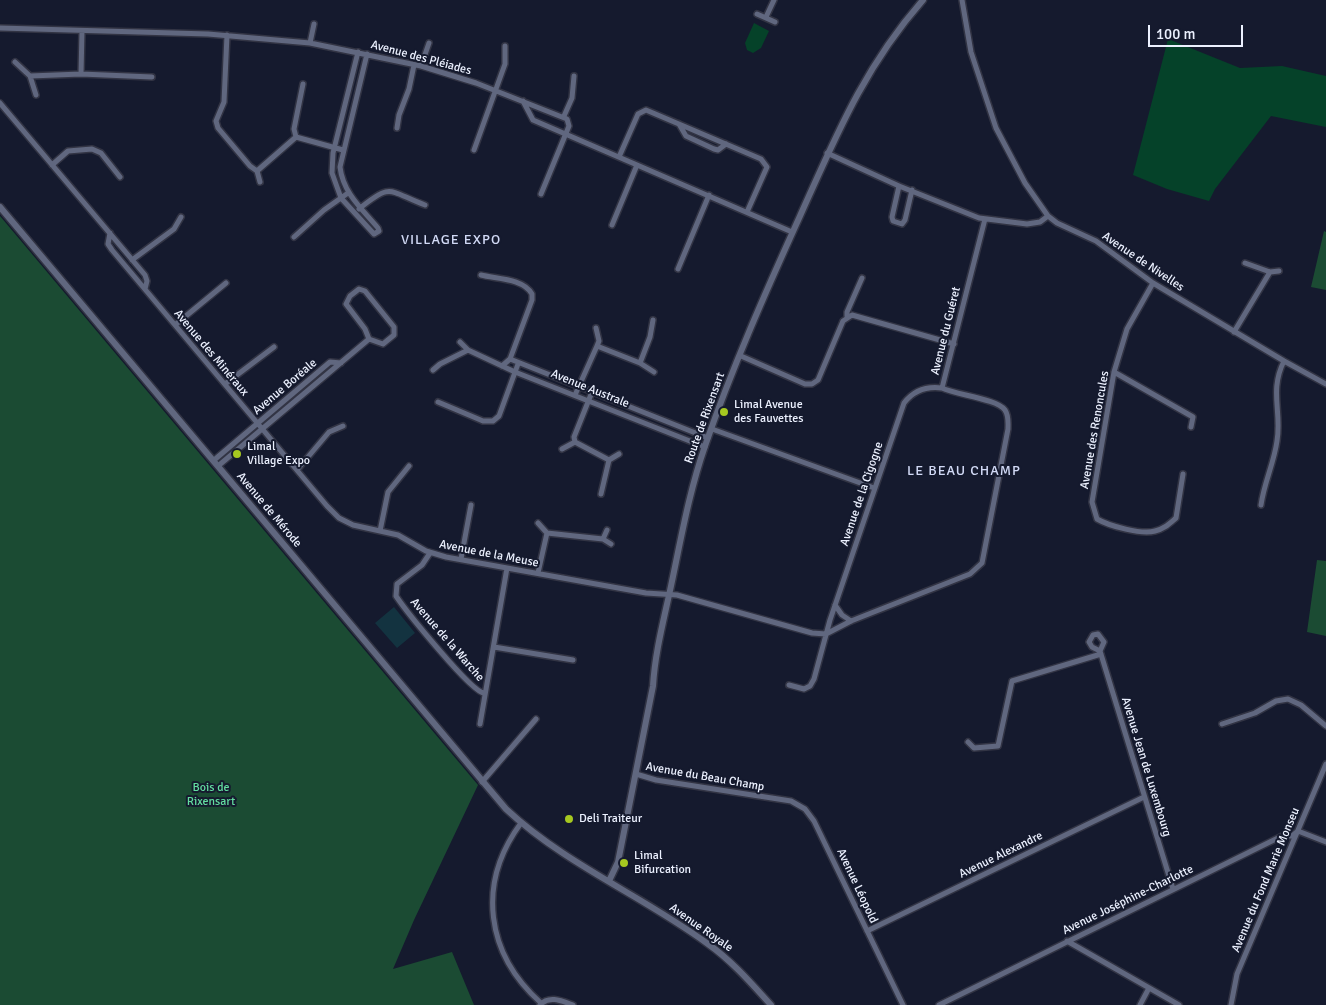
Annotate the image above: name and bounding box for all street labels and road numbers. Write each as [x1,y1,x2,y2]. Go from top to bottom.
street label: Avenue des Pléiades [369,38,473,78]
street label: Avenue de Nivelles [1099,229,1187,295]
street label: Avenue du Guéret [928,285,964,377]
street label: Avenue des Minéraux [171,307,251,399]
street label: Avenue Boréale [250,356,320,418]
street label: Avenue Australe [549,367,631,411]
street label: Route de Rixensart [682,370,728,466]
street label: Avenue des Renoncules [1078,370,1112,490]
street label: Avenue de la Cigogne [837,440,887,548]
street label: Avenue de Mérode [233,469,305,551]
street label: Avenue de la Meuse [438,537,540,571]
street label: Avenue de la Warche [407,595,487,685]
street label: Avenue Jean de Luxembourg [1118,696,1174,838]
street label: Avenue du Beau Champ [645,759,765,795]
street label: Avenue du Fond Marie Monseu [1229,805,1303,955]
street label: Avenue Alexandre [957,828,1045,882]
street label: Avenue Léopold [833,846,881,926]
street label: Avenue Joséphine-Charlotte [1060,862,1196,938]
street label: Avenue Royale [666,901,736,955]

